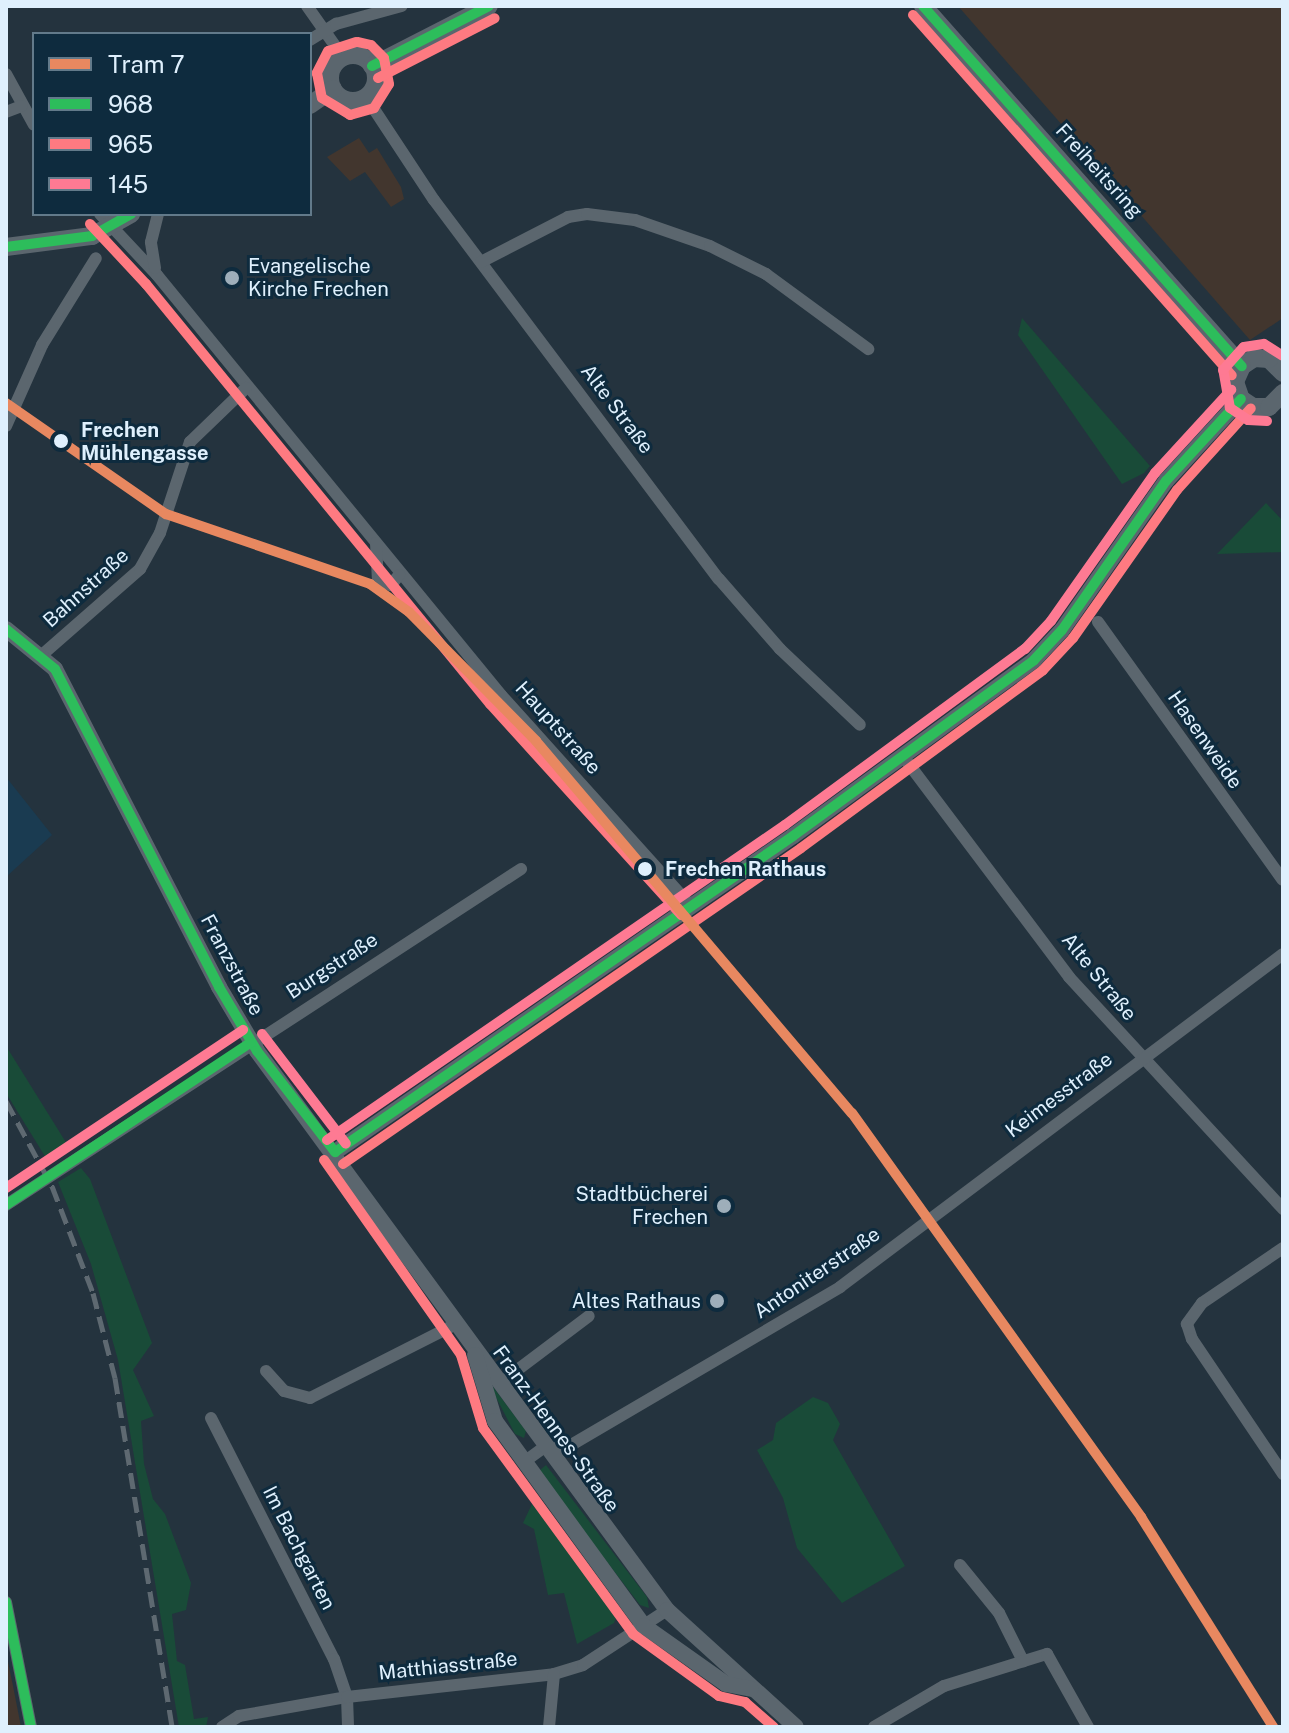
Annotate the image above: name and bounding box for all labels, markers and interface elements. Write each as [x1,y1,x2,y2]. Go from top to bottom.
legend [32,32,312,216]
text: Tram 7 [108,50,185,78]
text: 968 [108,90,153,118]
street label: Freiheitsring [1050,119,1148,223]
text: 965 [108,130,153,158]
text: 145 [108,170,148,198]
place label: Evangelische Kirche Frechen [248,254,389,301]
marker: Evangelische Kirche Frechen [223,269,241,287]
street label: Alte Straße [576,360,658,458]
place label: Frechen Mühlengasse [81,418,209,465]
marker: Frechen Mühlengasse [48,428,74,454]
street label: Bahnstraße [38,543,134,633]
street label: Hauptstraße [510,677,606,779]
street label: Hasenweide [1163,687,1247,793]
marker: Frechen Rathaus [632,856,658,882]
place label: Frechen Rathaus [665,857,826,881]
street label: Franzstraße [195,910,269,1020]
street label: Burgstraße [282,928,382,1004]
street label: Alte Straße [1056,928,1142,1026]
street label: Keimesstraße [1001,1047,1117,1143]
place label: Stadtbücherei Frechen [575,1182,708,1229]
marker: Stadtbücherei Frechen [715,1197,733,1215]
street label: Antoniterstraße [750,1222,884,1324]
place label: Altes Rathaus [572,1289,701,1313]
marker: Altes Rathaus [708,1292,726,1310]
street label: Franz-Hennes-Straße [488,1341,624,1517]
street label: Im Bachgarten [258,1482,340,1614]
street label: Matthiasstraße [377,1647,519,1685]

